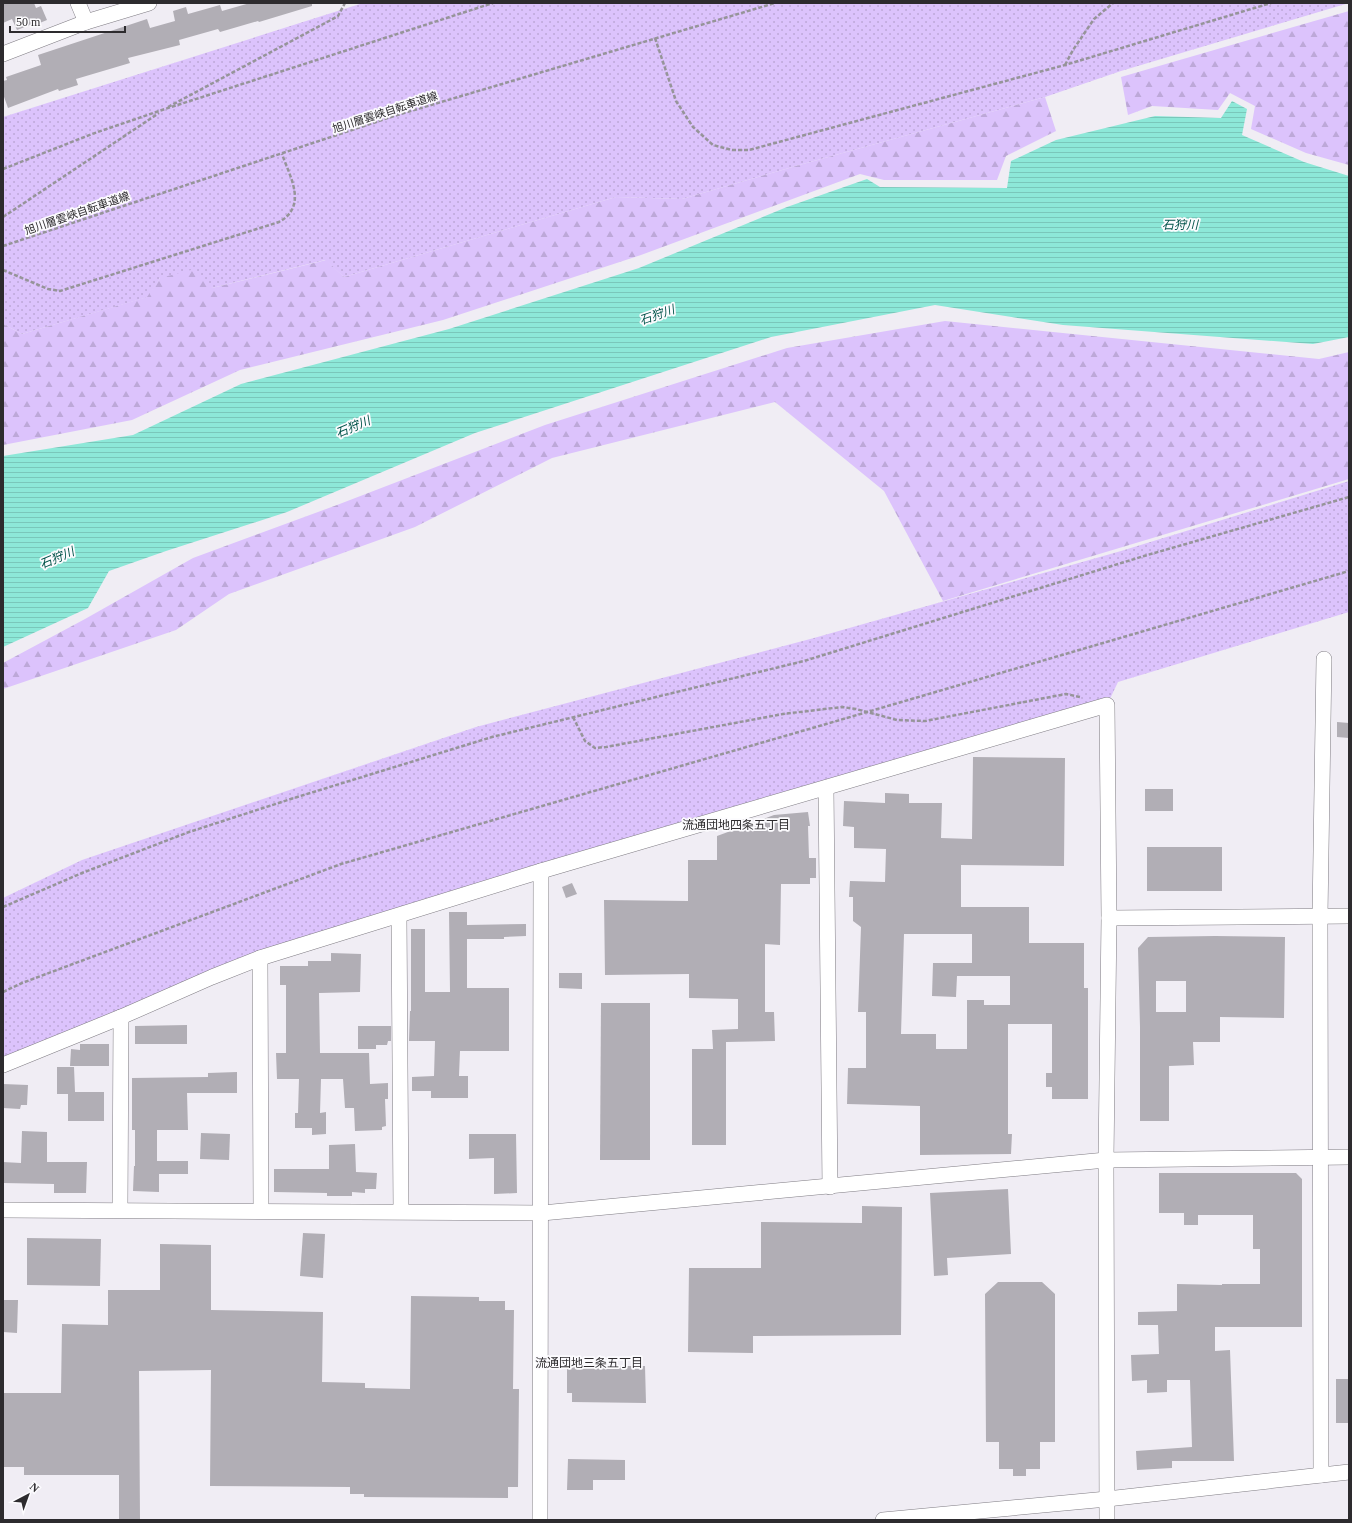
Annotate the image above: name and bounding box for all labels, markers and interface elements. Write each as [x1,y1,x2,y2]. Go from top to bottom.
scale bar [10,8,125,34]
text: 50 m [16,15,41,29]
street label: 旭川層雲峡自転車道線 [331,89,439,135]
street label: 旭川層雲峡自転車道線 [23,189,131,237]
water label: 石狩川 [1162,218,1200,232]
water label: 石狩川 [638,302,678,327]
water label: 石狩川 [334,413,374,440]
water label: 石狩川 [38,544,78,571]
district label: 流通団地四条五丁目 [682,818,790,832]
district label: 流通団地三条五丁目 [535,1356,643,1370]
north arrow [8,1475,48,1515]
text: N [28,1480,42,1495]

